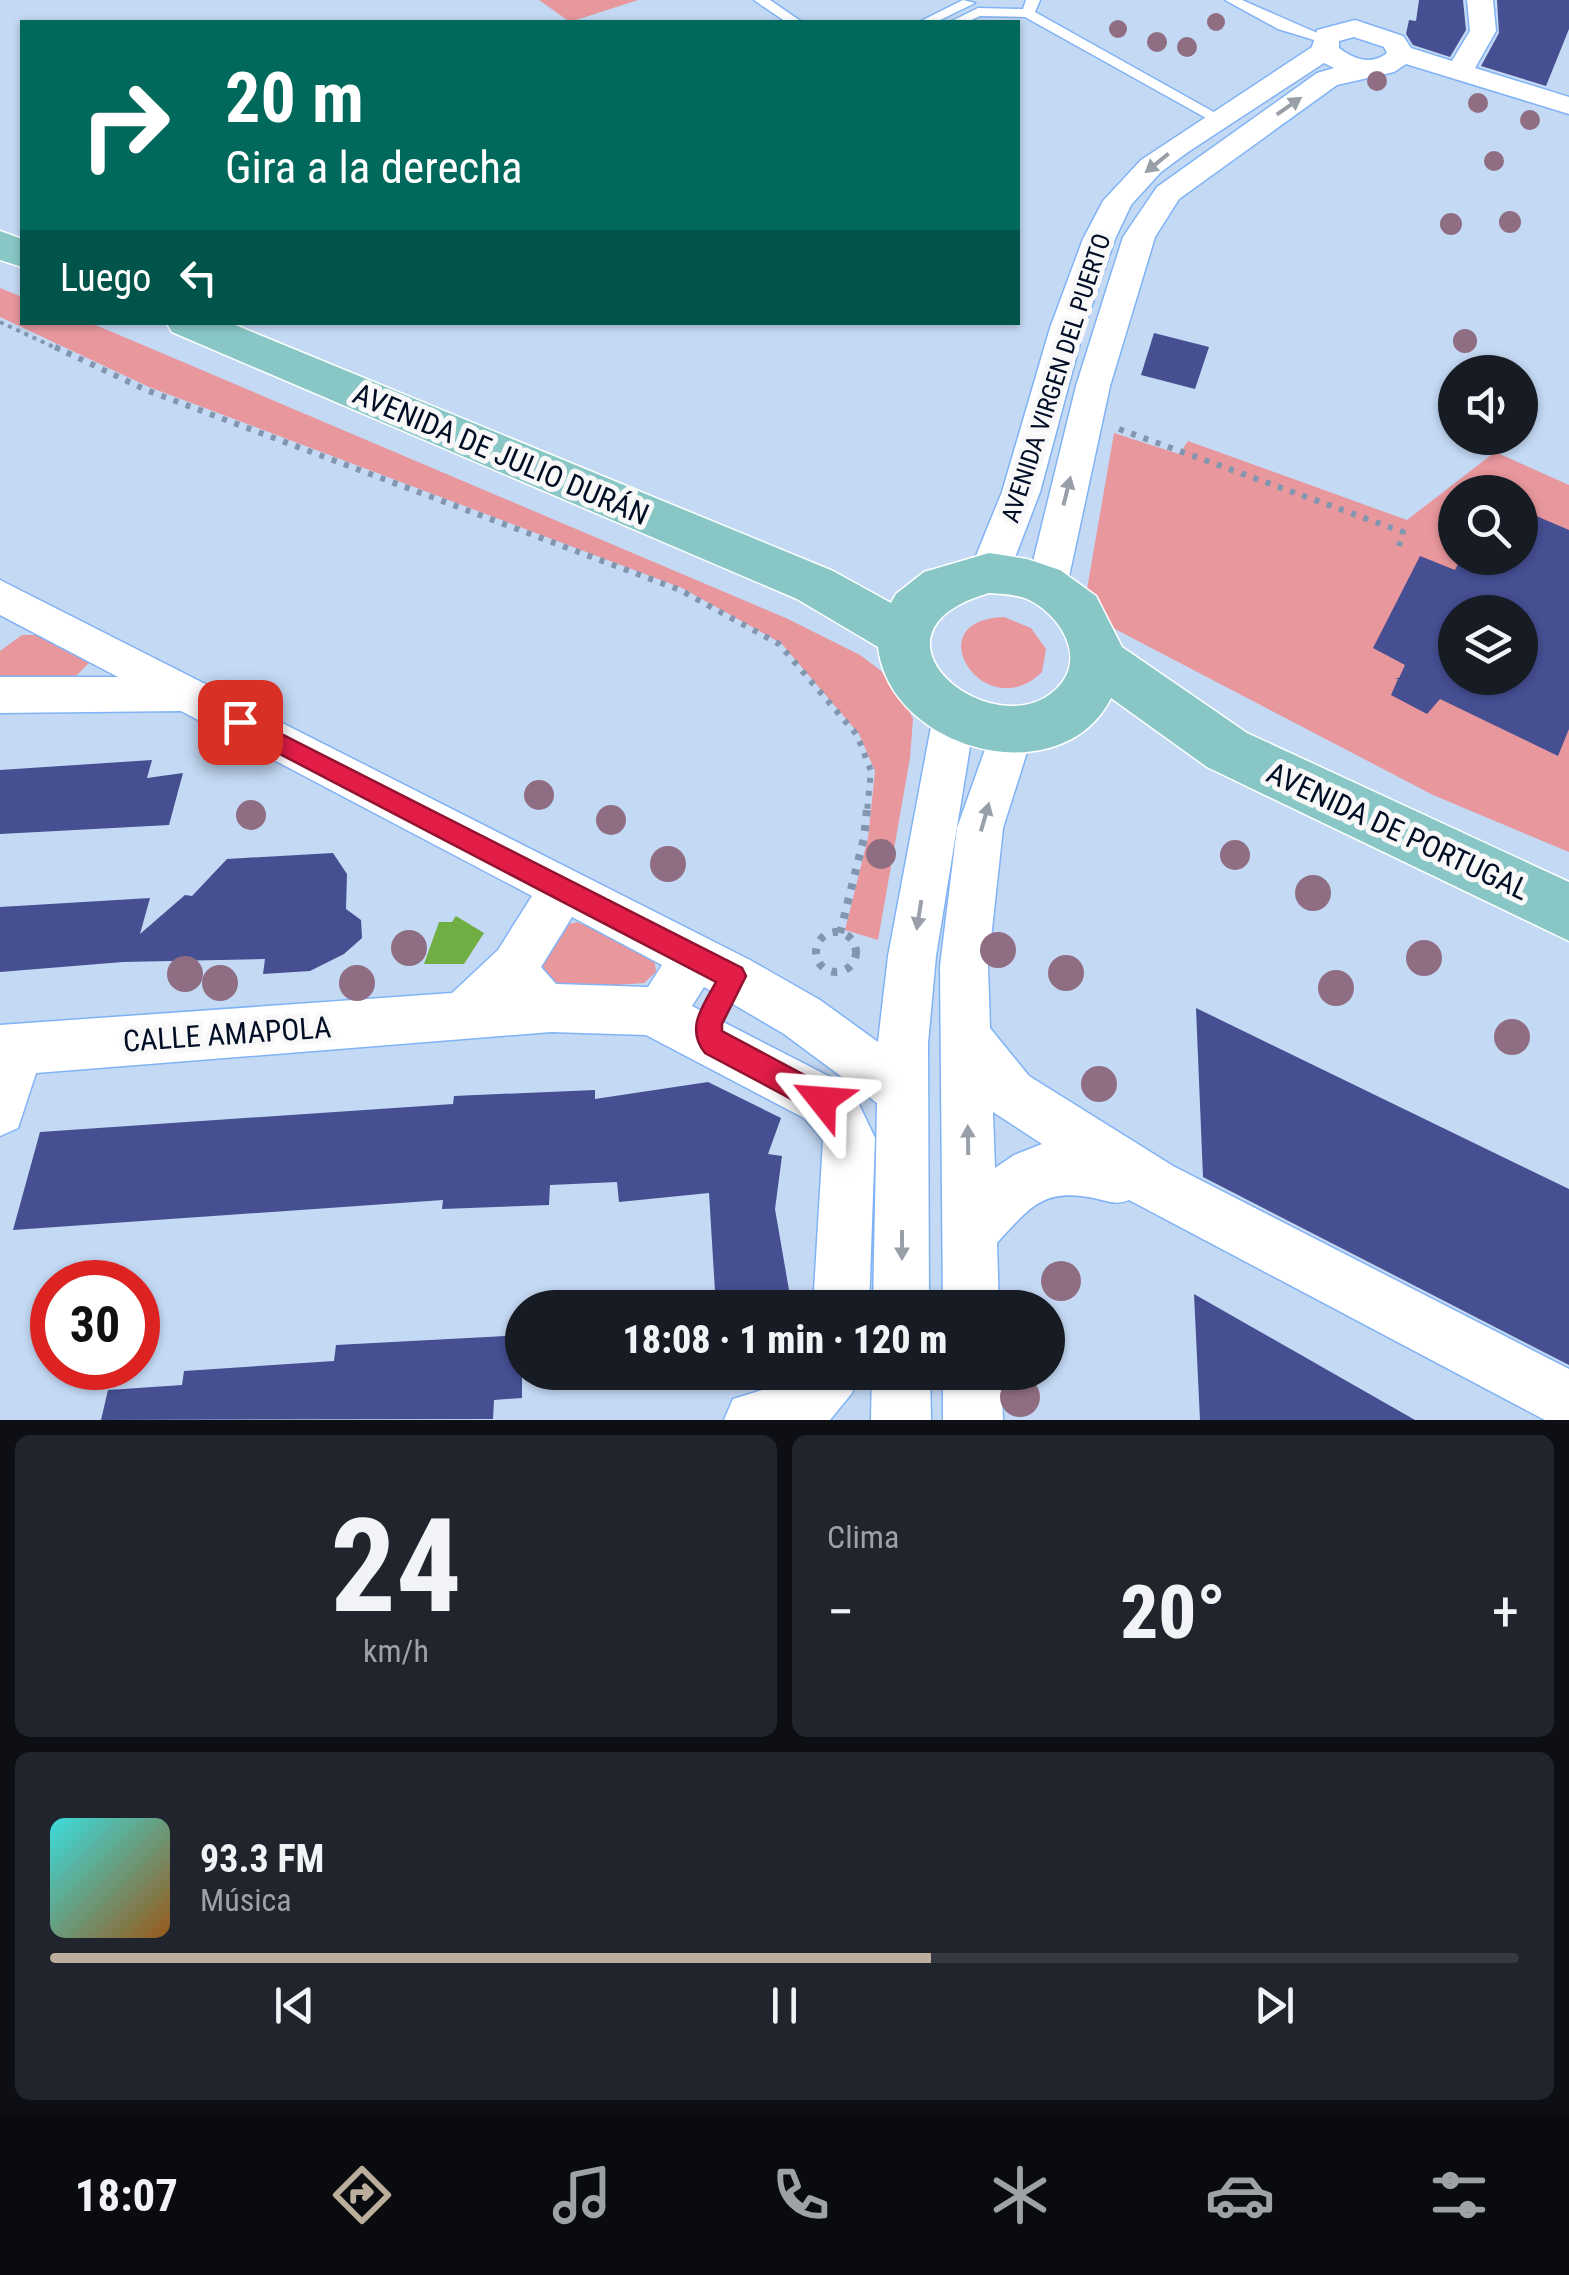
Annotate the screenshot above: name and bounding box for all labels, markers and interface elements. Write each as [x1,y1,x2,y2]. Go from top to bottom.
text: 20 m [225,57,364,139]
icon: right [60,60,190,190]
one-way arrow [1275,97,1302,116]
text: Gira a la derecha [225,141,523,194]
one-way arrow [1145,152,1170,173]
street label: AVENIDA VIRGEN DEL PUERTO [996,230,1116,526]
icon: left [171,250,226,305]
text: Luego [60,256,151,300]
map controls [1438,355,1538,695]
button: sound [1438,355,1538,455]
street label: AVENIDA DE JULIO DURÁN [348,376,654,532]
one-way arrow [1060,475,1075,506]
button: search [1438,475,1538,575]
button: layers [1438,595,1538,695]
pin [198,680,283,765]
icon: arrive [213,695,268,750]
street label: AVENIDA DE PORTUGAL [1261,755,1535,907]
one-way arrow [978,801,993,831]
one-way arrow [910,900,926,932]
street label: CALLE AMAPOLA [122,1009,332,1059]
position arrow [770,1048,874,1152]
one-way arrow [959,1124,975,1156]
one-way arrow [894,1230,910,1262]
speed limit sign: 30 [30,1260,160,1390]
text: 18:08 · 1 min · 120 m [623,1318,947,1362]
text: 24 [330,1490,462,1643]
text: Clima [827,1518,899,1556]
text: 20° [1120,1568,1226,1656]
text: − [827,1580,855,1644]
text: + [1492,1580,1519,1644]
text: km/h [363,1632,429,1670]
text: 93.3 FM [200,1837,324,1881]
text: Música [200,1881,292,1919]
icon: previous [267,1978,322,2033]
icon: pause [757,1978,812,2033]
icon: next [1247,1978,1302,2033]
icon: directions [327,2160,397,2230]
icon: music [547,2160,617,2230]
icon: phone [766,2160,836,2230]
icon: climate [985,2160,1055,2230]
icon: car [1205,2160,1275,2230]
icon: filters [1424,2160,1494,2230]
text: 18:07 [75,2169,178,2222]

